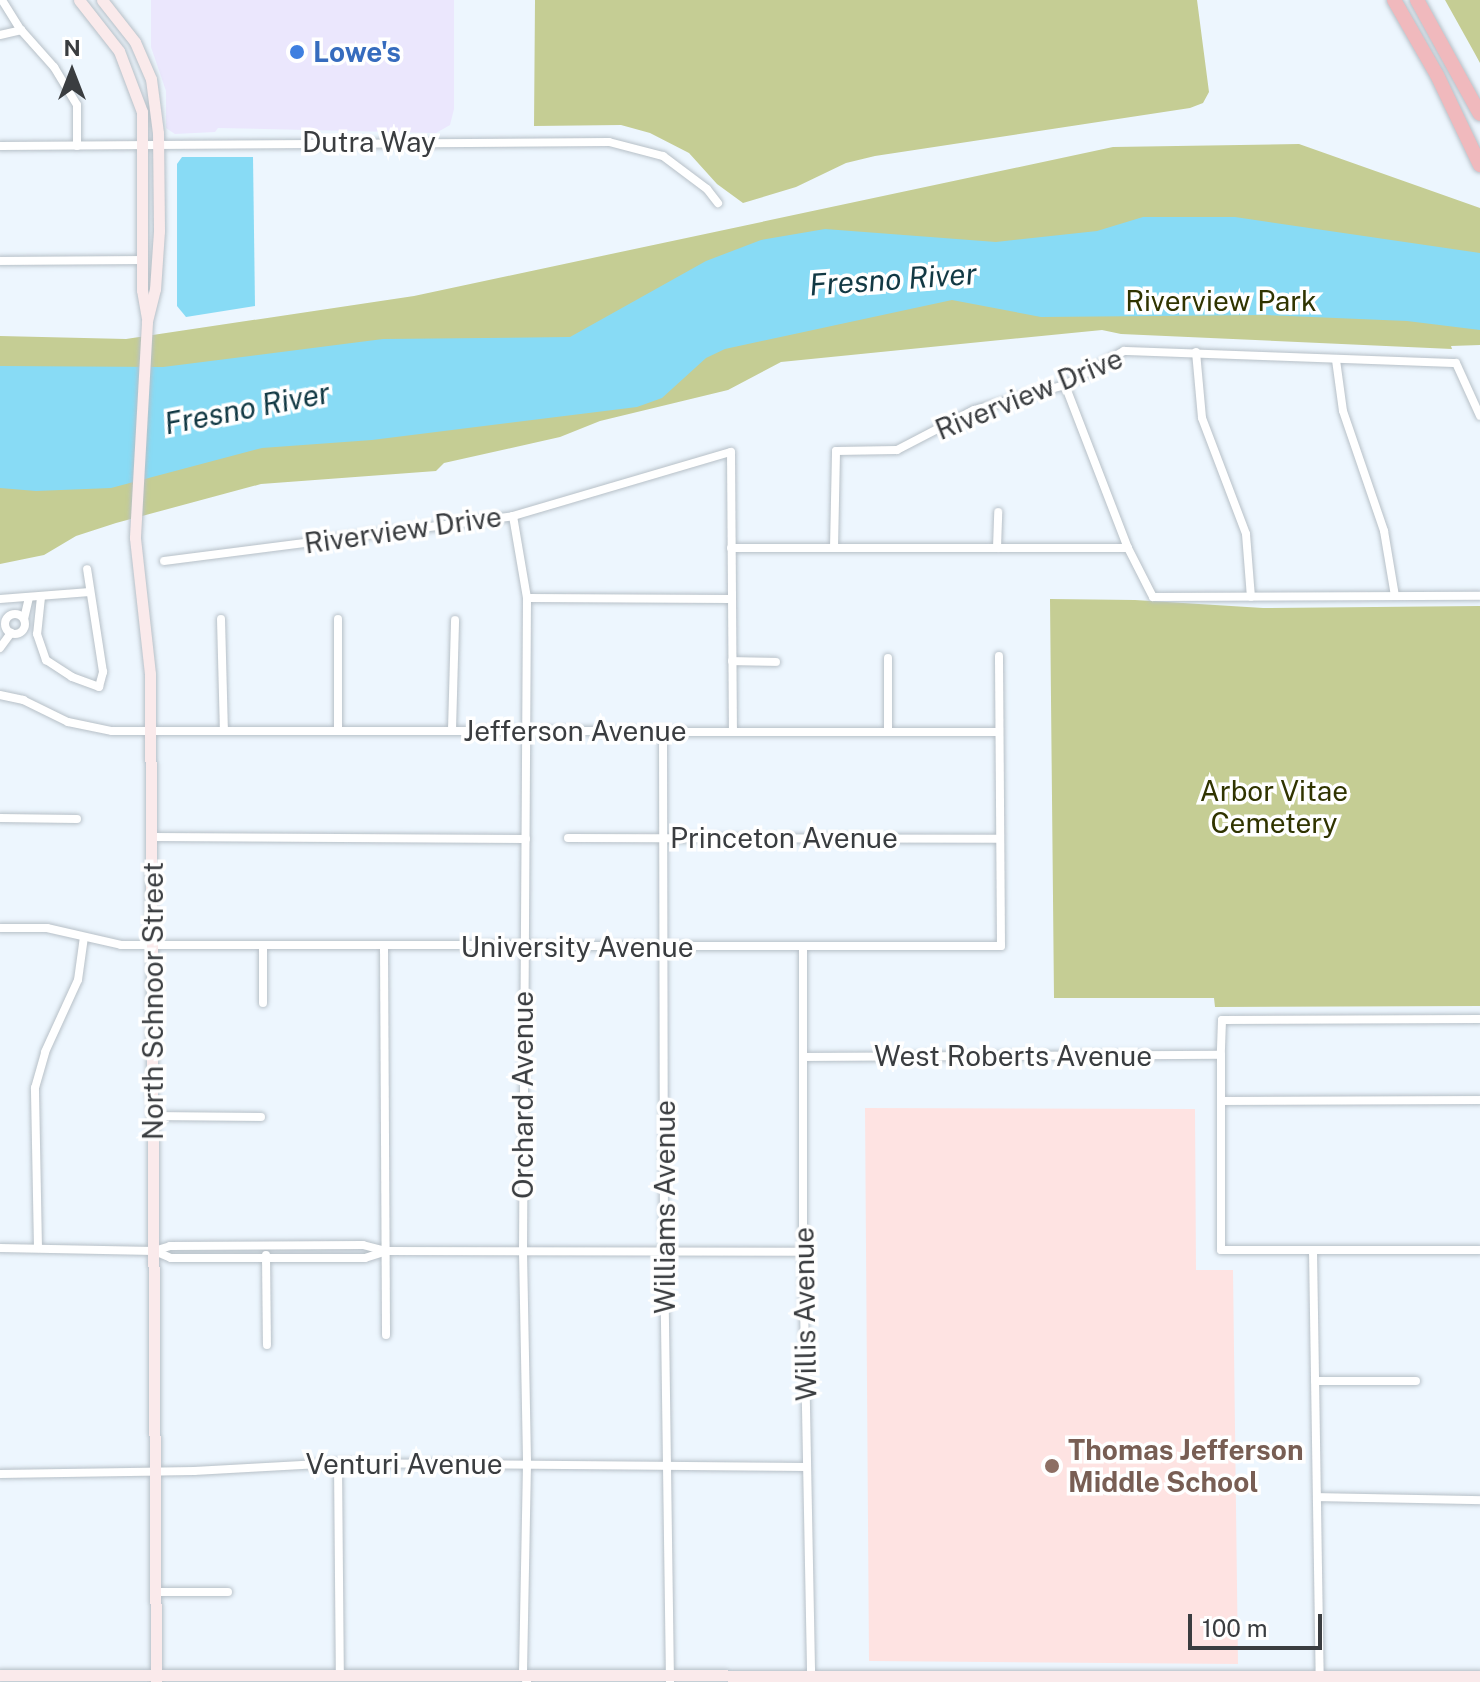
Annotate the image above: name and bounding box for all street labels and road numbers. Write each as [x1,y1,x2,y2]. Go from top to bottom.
street label: Dutra Way [302,125,436,159]
street label: Riverview Drive [930,341,1128,447]
street label: Riverview Drive [302,500,504,560]
street label: Jefferson Avenue [463,714,687,748]
street label: Princeton Avenue [670,821,898,855]
street label: North Schnoor Street [136,862,170,1140]
street label: University Avenue [460,930,694,964]
street label: Orchard Avenue [506,991,540,1199]
street label: West Roberts Avenue [874,1039,1152,1073]
street label: Williams Avenue [648,1100,682,1314]
street label: Willis Avenue [787,1227,823,1401]
street label: Venturi Avenue [305,1447,503,1481]

